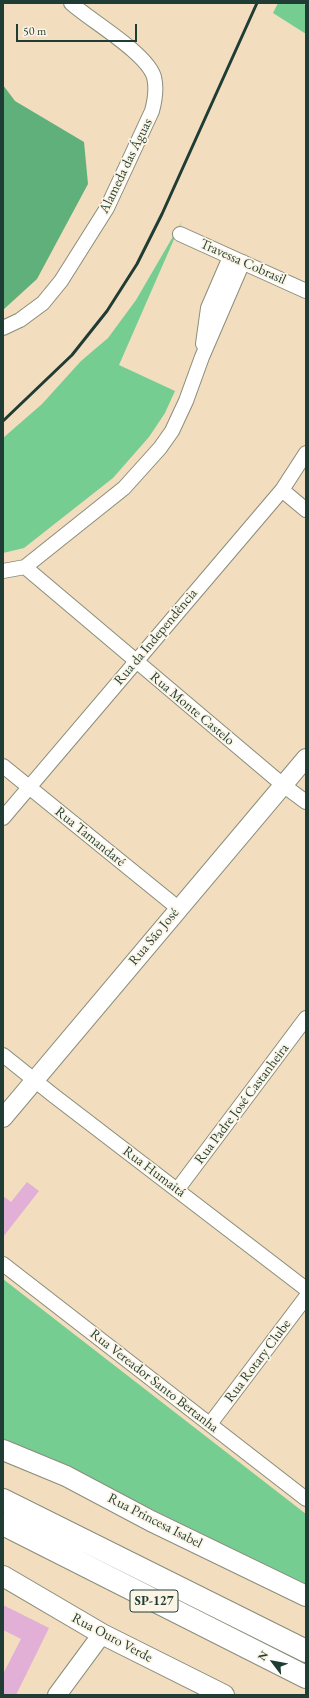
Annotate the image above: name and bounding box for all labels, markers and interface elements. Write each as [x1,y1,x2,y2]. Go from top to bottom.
scale bar [18,16,139,42]
text: 50 m [23,23,46,39]
street label: Alameda das Águas [96,116,156,216]
street label: Travessa Cobrasil [197,236,289,288]
street label: Rua da Independência [111,585,201,689]
street label: Rua Monte Castelo [146,669,238,749]
street label: Rua Tamandaré [51,803,129,871]
street label: Rua São José [125,905,183,969]
street label: Rua Padre José Castanheira [191,1040,293,1168]
street label: Rua Humaitá [119,1143,189,1201]
street label: Rua Rotary Clube [221,1316,295,1406]
street label: Rua Vereador Santo Bertanha [86,1326,222,1436]
street label: Rua Princesa Isabel [105,1490,205,1552]
road number: SP-127 [130,1590,178,1612]
street label: Rua Ouro Verde [69,1610,155,1666]
north arrow [253,1642,293,1682]
text: N [255,1648,271,1663]

